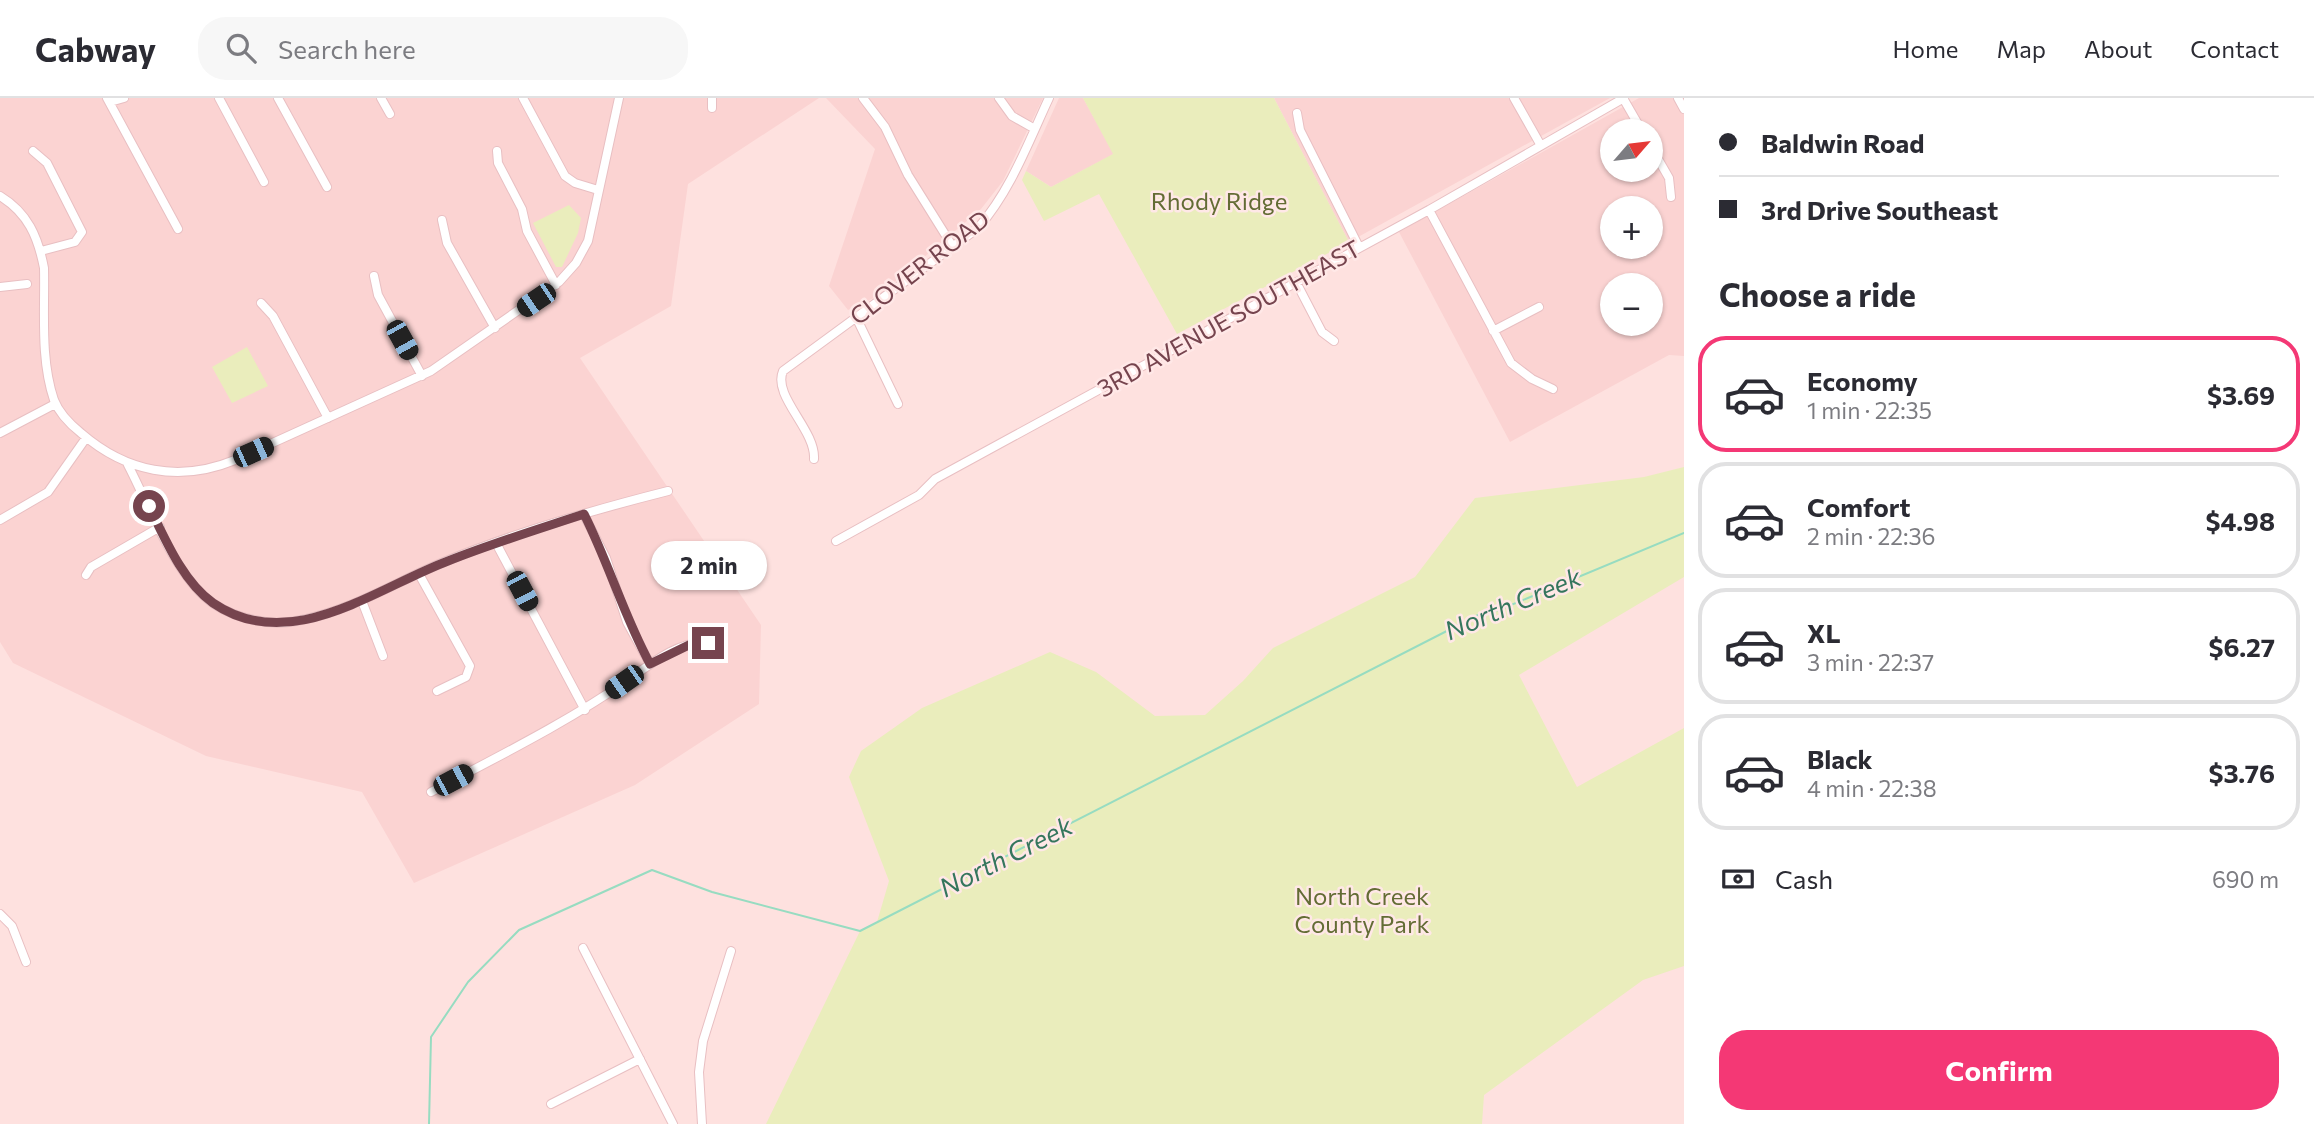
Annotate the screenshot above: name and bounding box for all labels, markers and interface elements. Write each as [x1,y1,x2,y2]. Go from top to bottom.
search box [198,17,688,80]
text: Cabway [35,28,156,69]
icon: search [222,29,260,67]
text: Search here [278,33,416,64]
text: Home [1893,34,1959,63]
text: Map [1997,34,2046,63]
text: About [2084,34,2152,63]
text: Contact [2190,34,2279,63]
north arrow [1600,119,1662,182]
map controls [1600,119,1663,336]
text: Baldwin Road [1761,127,1925,158]
park label: Rhody Ridge [1151,186,1287,215]
text: 3rd Drive Southeast [1761,194,1998,225]
button: + [1600,196,1663,259]
street label: CLOVER ROAD [844,203,995,330]
street label: 3RD AVENUE SOUTHEAST [1092,233,1365,402]
button: − [1600,273,1663,336]
text: Choose a ride [1719,274,1916,314]
car [513,280,560,320]
car [383,317,422,363]
icon: car [1723,363,1786,426]
text: Economy [1807,365,1918,396]
text: $3.69 [2207,379,2275,410]
text: 1 min · 22:35 [1807,396,1932,424]
car [230,434,277,470]
icon: car [1723,489,1786,552]
route start [133,490,165,522]
text: Comfort [1807,491,1910,522]
text: $4.98 [2206,505,2275,536]
text: 2 min · 22:36 [1807,522,1936,550]
callout: 2 min [650,542,766,590]
text: 2 min [680,551,738,579]
water label: North Creek [1439,560,1586,645]
car [503,568,542,614]
icon: car [1723,615,1786,678]
text: XL [1807,617,1841,648]
route end [692,627,724,659]
text: $6.27 [2209,631,2275,662]
text: 3 min · 22:37 [1807,648,1934,676]
car [601,661,648,703]
icon: car [1723,741,1786,804]
text: Black [1807,743,1873,774]
text: $3.76 [2208,757,2275,788]
car [430,761,477,799]
text: 4 min · 22:38 [1807,774,1937,802]
water label: North Creek [934,808,1078,902]
icon: cash [1719,860,1757,898]
text: Cash [1775,863,1833,894]
text: 690 m [2212,865,2279,893]
park label: North Creek County Park [1294,881,1430,938]
button: Confirm [1719,1030,2279,1110]

